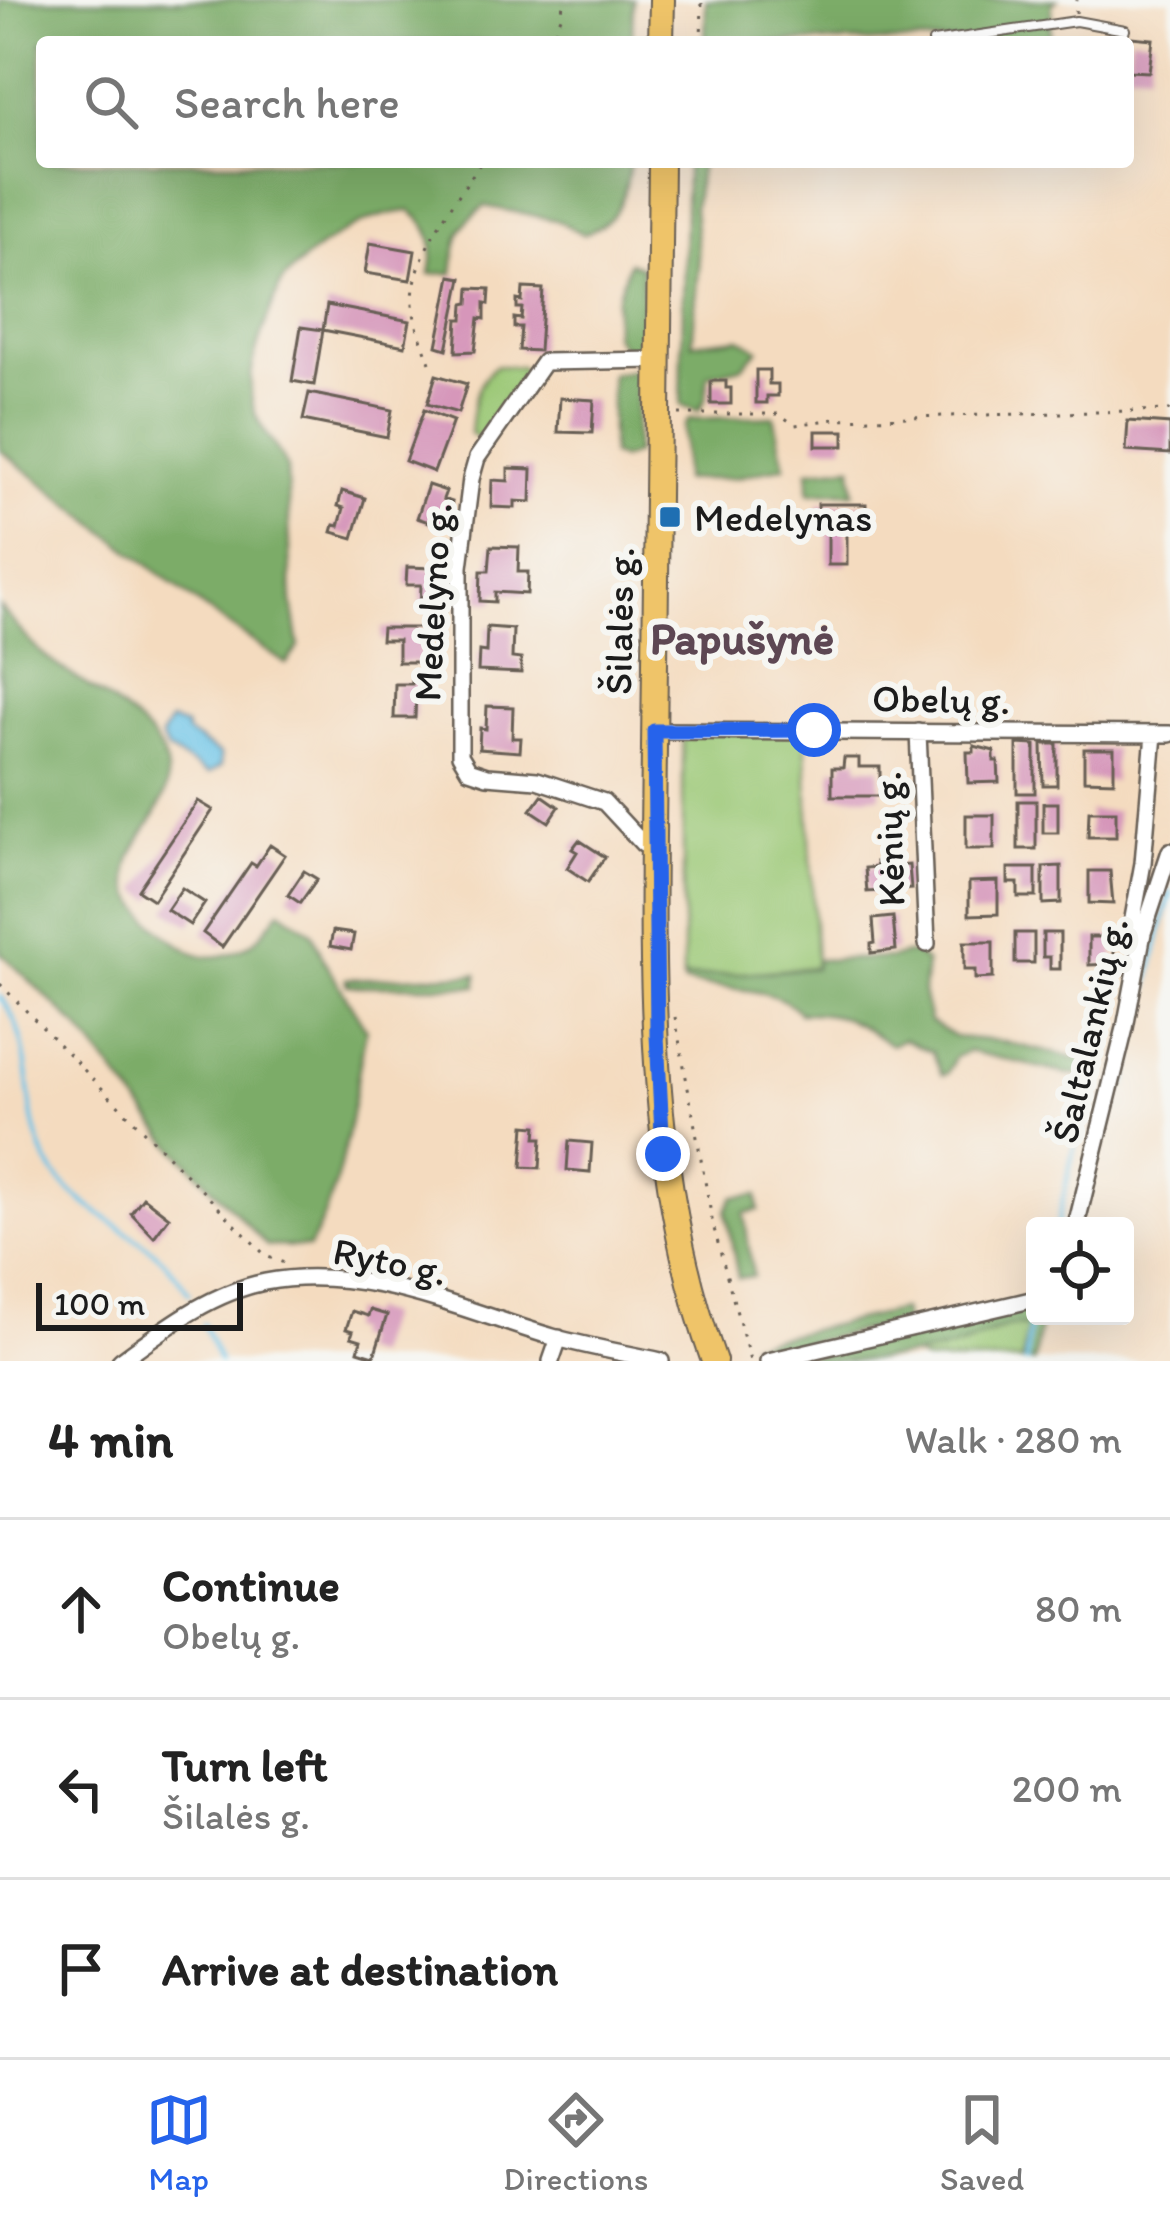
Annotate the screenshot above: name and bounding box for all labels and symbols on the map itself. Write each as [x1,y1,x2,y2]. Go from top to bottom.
place label: Medelynas [694,494,872,541]
street label: Medelyno g. [403,501,461,703]
marker: Medelynas [657,504,683,530]
street label: Šilalės g. [594,547,644,695]
district label: Papušynė [650,611,834,665]
street label: Obelų g. [872,674,1010,724]
route start [787,703,841,757]
street label: Kėnių g. [863,771,915,907]
street label: Šaltalankių g. [1040,913,1138,1147]
route end [636,1127,690,1181]
street label: Ryto g. [329,1227,451,1295]
scale bar [36,1277,243,1330]

